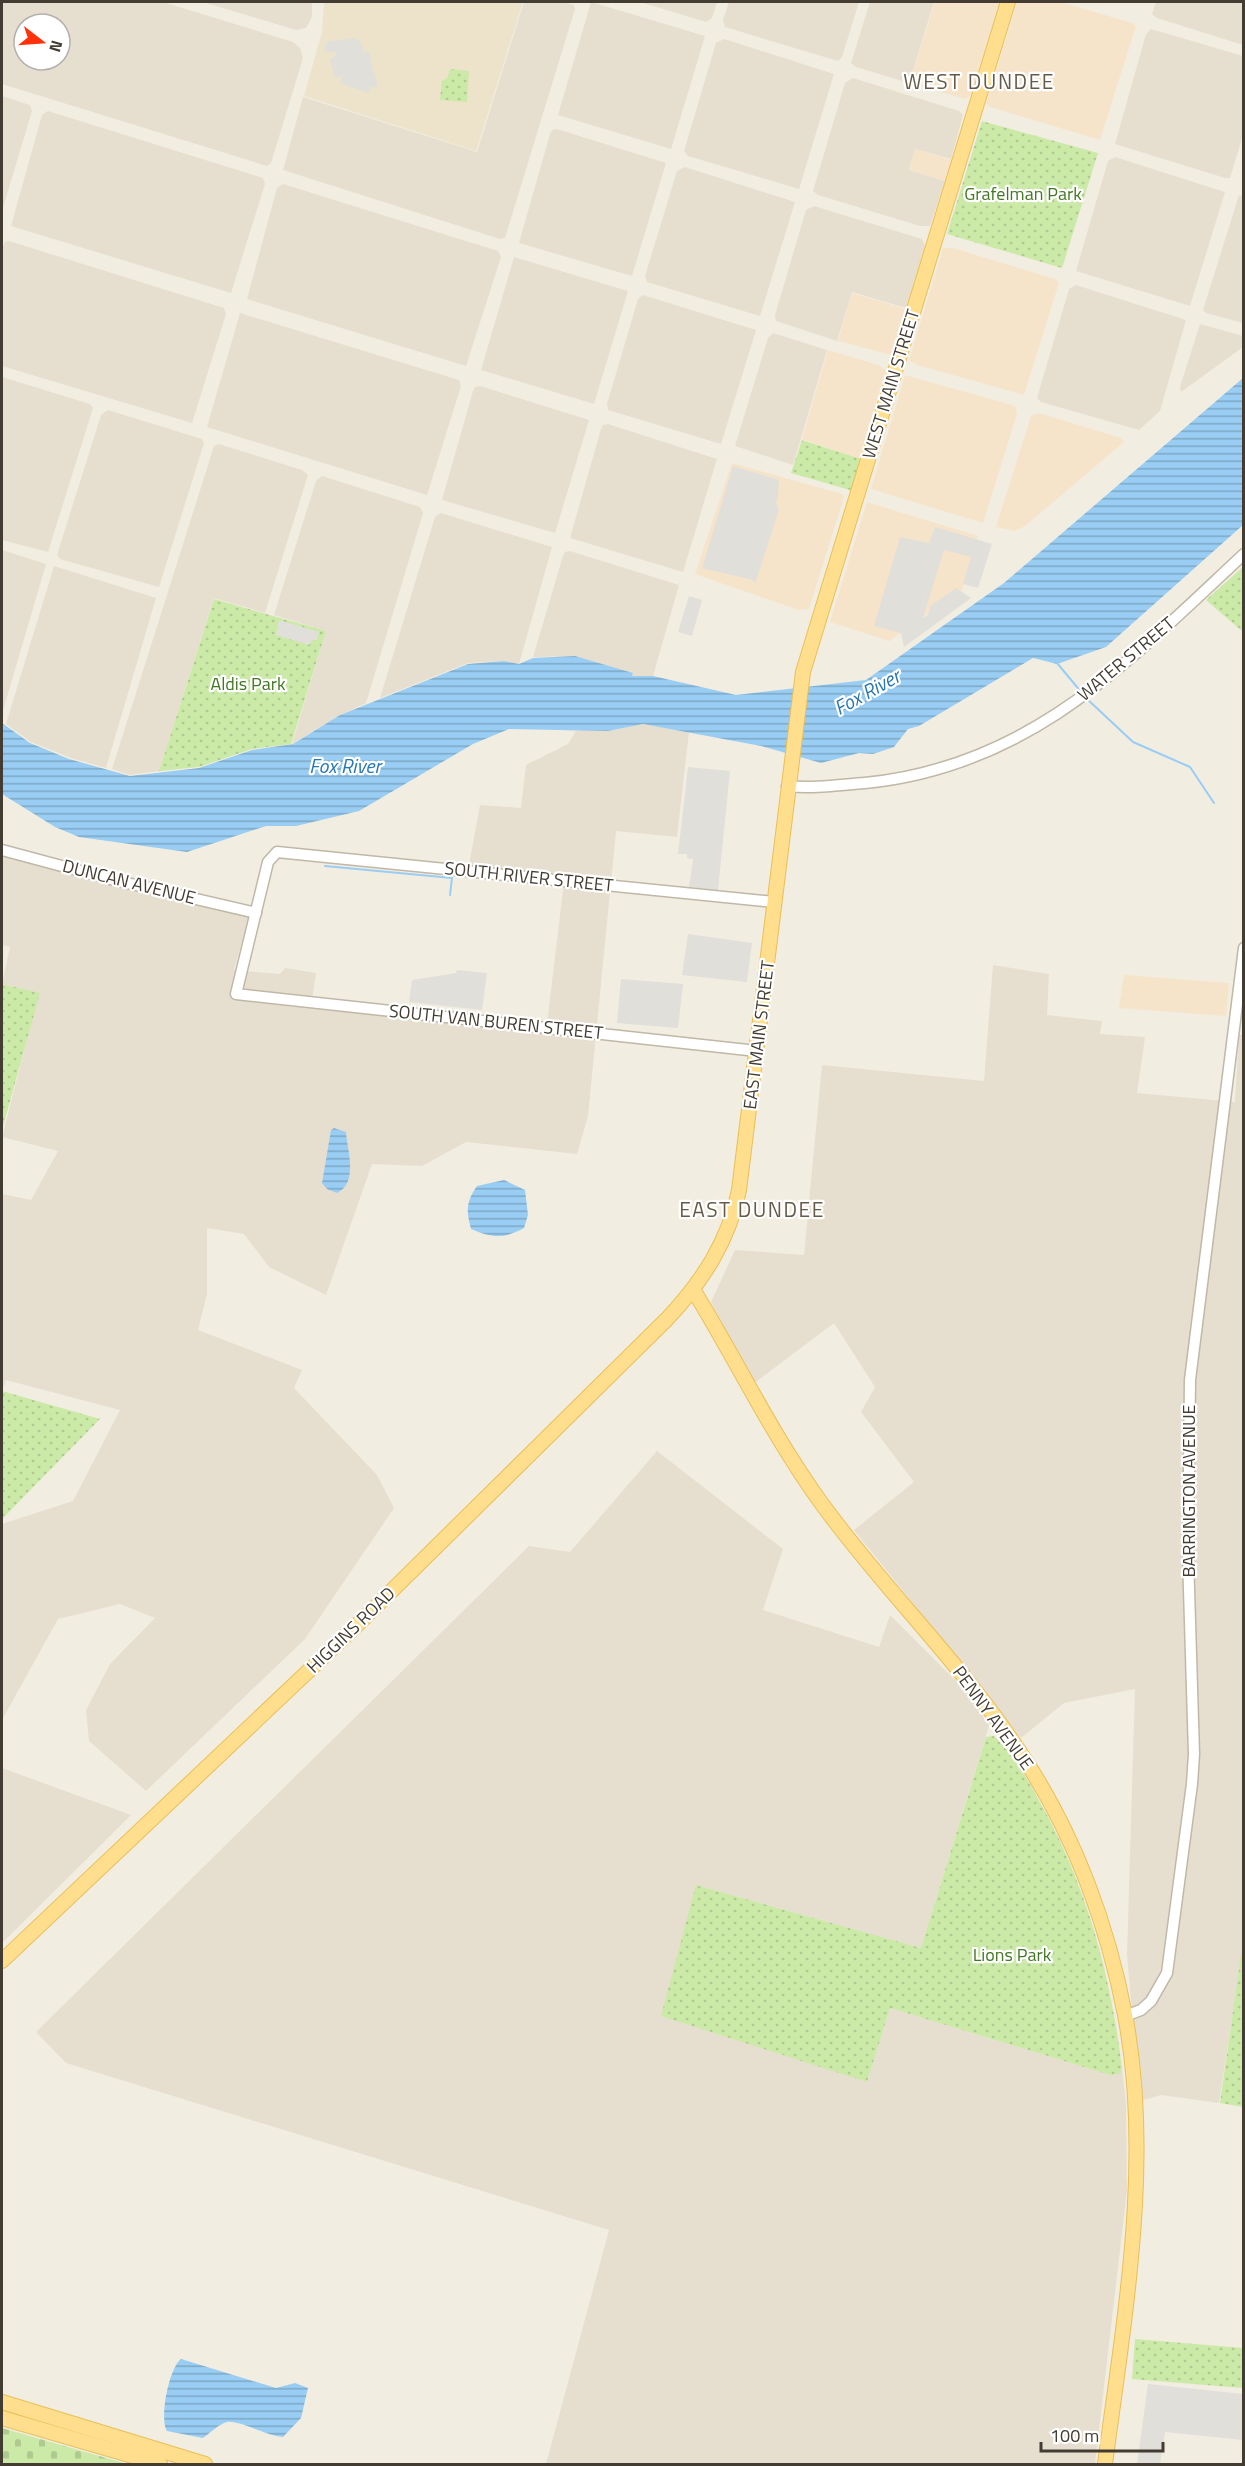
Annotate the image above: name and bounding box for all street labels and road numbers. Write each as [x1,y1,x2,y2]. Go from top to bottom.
street label: WEST MAIN STREET [855,305,926,462]
street label: WATER STREET [1071,609,1181,707]
street label: DUNCAN AVENUE [60,852,199,911]
street label: SOUTH RIVER STREET [443,854,615,899]
street label: EAST MAIN STREET [736,958,781,1111]
street label: SOUTH VAN BUREN STREET [388,997,605,1046]
street label: BARRINGTON AVENUE [1175,1404,1202,1577]
street label: HIGGINS ROAD [300,1580,401,1679]
street label: PENNY AVENUE [946,1660,1040,1775]

